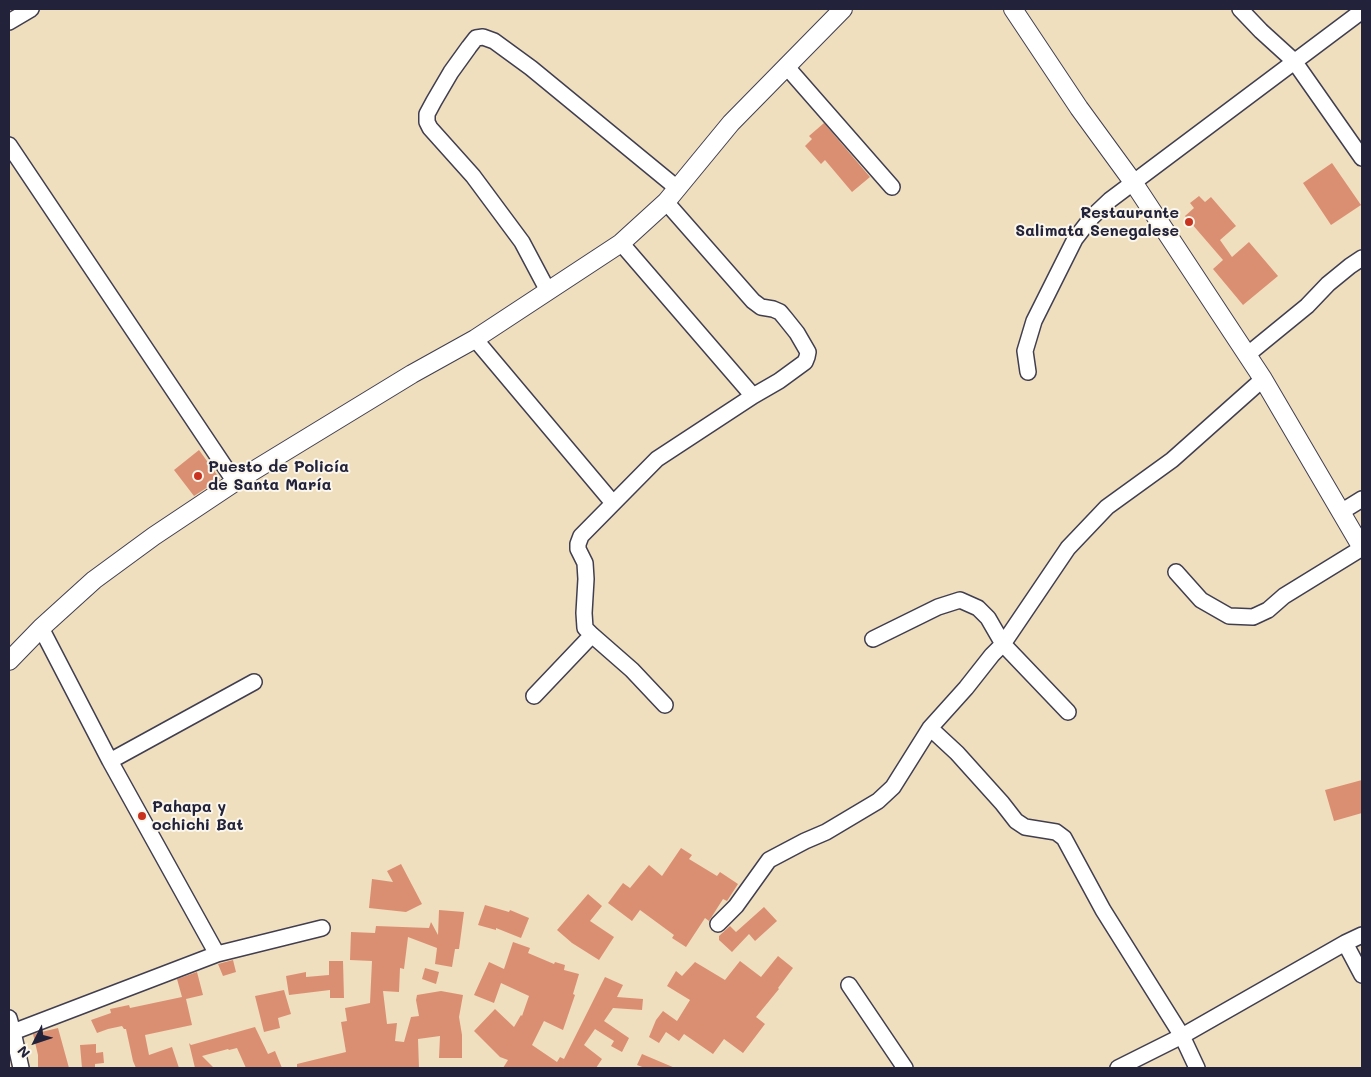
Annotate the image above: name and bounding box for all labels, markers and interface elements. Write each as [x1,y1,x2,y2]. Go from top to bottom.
place label: Restaurante Salimata Senegalese [1015,203,1179,241]
marker: Restaurante Salimata Senegalese [1183,216,1195,228]
place label: Puesto de Policía de Santa María [208,457,349,495]
marker: Puesto de Policía de Santa María [192,470,204,482]
place label: Pahapa y ochichi Bat [152,797,244,835]
marker: Pahapa y ochichi Bat [136,810,148,822]
north arrow [10,1017,60,1067]
text: N [13,1042,34,1062]

